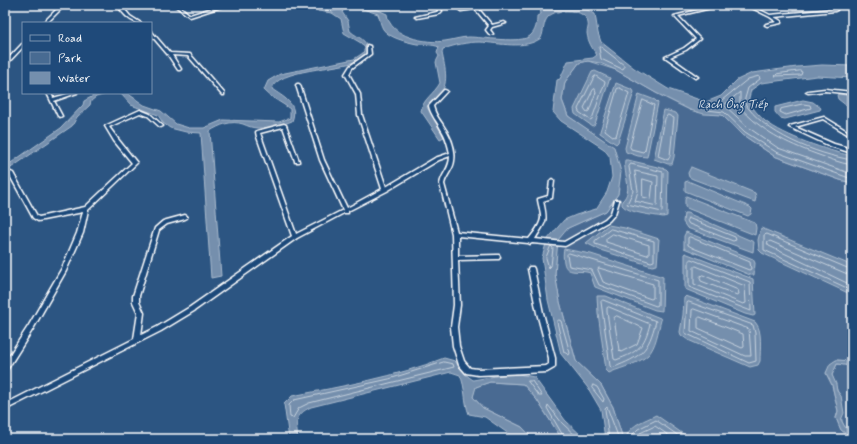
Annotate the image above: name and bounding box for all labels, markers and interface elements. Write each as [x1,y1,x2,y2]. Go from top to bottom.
legend [22,22,152,94]
text: Road [58,31,82,47]
text: Park [58,51,82,67]
text: Water [58,71,90,87]
water label: Rạch Ông Tiếp [698,97,769,114]

